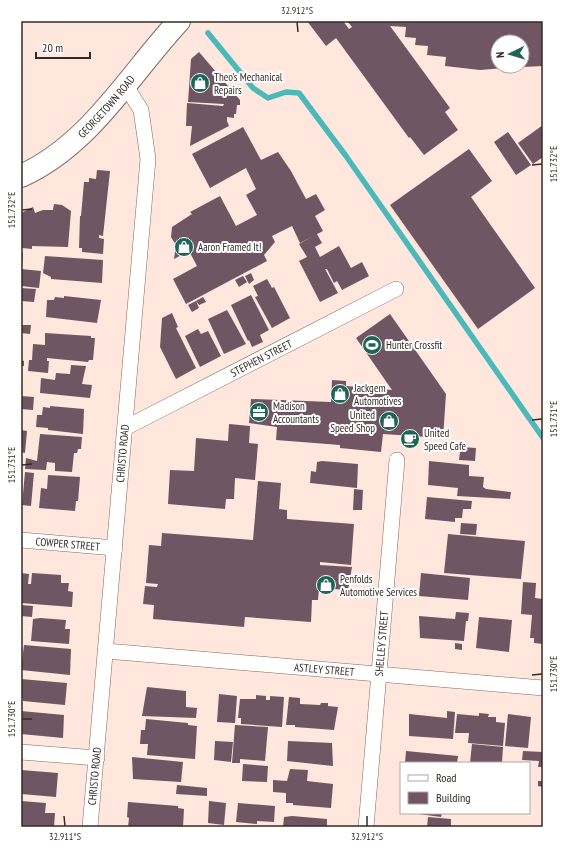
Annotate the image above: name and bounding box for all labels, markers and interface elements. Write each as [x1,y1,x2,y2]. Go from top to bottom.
text: 32.912°S [281,4,313,17]
scale bar [36,34,90,60]
north arrow [490,34,530,74]
text: 20 m [42,40,63,55]
text: N [493,51,507,58]
place label: Theo’s Mechanical Repairs [214,70,283,97]
street label: GEORGETOWN ROAD [75,72,138,141]
shop icon: Theo’s Mechanical Repairs [189,72,211,94]
text: 151.732°E [547,146,560,182]
text: 151.732°E [5,192,18,228]
shop icon: Aaron Framed It! [173,236,195,258]
place label: Aaron Framed It! [198,240,262,254]
sports icon: Hunter Crossfit [361,334,383,356]
street label: STEPHEN STREET [228,336,294,380]
place label: Hunter Crossfit [386,338,442,352]
place label: Jackgem Automotives [353,381,402,408]
shop icon: Jackgem Automotives [329,383,351,405]
place label: Madison Accountants [273,399,319,426]
office icon: Madison Accountants [248,401,270,423]
text: 151.731°E [547,401,560,437]
place label: United Speed Shop [330,408,375,435]
shop icon: United Speed Shop [378,410,400,432]
street label: CHRISTO ROAD [113,424,132,483]
place label: United Speed Cafe [424,426,467,453]
cafe icon: United Speed Cafe [399,428,421,450]
text: 151.731°E [5,447,18,483]
street label: COWPER STREET [35,534,101,554]
place label: Penfolds Automotive Services [340,572,417,599]
shop icon: Penfolds Automotive Services [315,574,337,596]
street label: SHELLEY STREET [372,610,391,677]
text: 151.730°E [547,656,560,692]
street label: ASTLEY STREET [293,660,355,679]
text: 151.730°E [5,701,18,737]
street label: CHRISTO ROAD [85,746,104,806]
legend [400,762,530,814]
text: Road [436,770,456,785]
text: Building [436,790,471,805]
text: 32.911°S [49,830,81,843]
text: 32.912°S [351,830,383,843]

